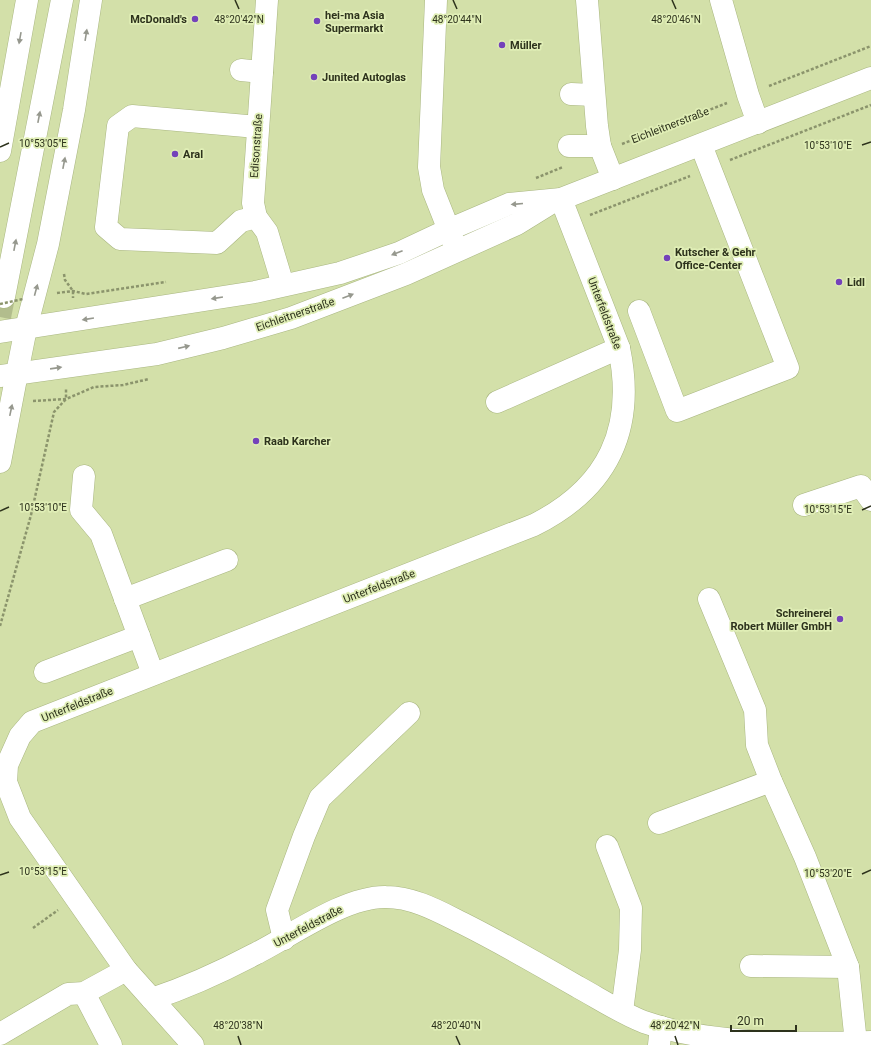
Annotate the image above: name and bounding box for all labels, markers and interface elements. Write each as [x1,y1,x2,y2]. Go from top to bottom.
place label: hei-ma Asia Supermarkt [325,9,384,35]
place label: McDonald's [130,13,187,26]
marker: McDonald's [190,14,200,24]
text: 48°20'42"N [214,14,264,25]
text: 48°20'44"N [432,14,482,25]
text: 48°20'46"N [651,14,701,25]
marker: hei-ma Asia Supermarkt [312,16,322,26]
one-way arrow [83,29,89,41]
one-way arrow [17,32,23,45]
place label: Müller [510,39,542,52]
marker: Müller [497,40,507,50]
place label: Junited Autoglas [322,71,406,84]
marker: Junited Autoglas [309,72,319,82]
street label: Eichleitnerstraße [629,105,711,146]
one-way arrow [37,111,43,123]
street label: Edisonstraße [248,113,265,179]
text: 10°53'05"E [19,138,67,149]
text: 10°53'10"E [804,140,852,151]
place label: Aral [183,148,203,161]
marker: Aral [170,149,180,159]
one-way arrow [61,157,67,169]
one-way arrow [511,200,523,207]
one-way arrow [12,239,18,251]
place label: Kutscher & Gehr Office-Center [675,246,756,272]
one-way arrow [391,251,403,257]
marker: Kutscher & Gehr Office-Center [662,253,672,263]
street label: Unterfeldstraße [585,275,624,351]
place label: Lidl [847,276,865,289]
marker: Lidl [834,277,844,287]
one-way arrow [33,284,39,296]
one-way arrow [342,292,354,298]
one-way arrow [211,295,223,301]
street label: Eichleitnerstraße [254,295,336,334]
one-way arrow [82,316,95,322]
one-way arrow [178,344,190,350]
one-way arrow [50,365,62,371]
one-way arrow [8,404,14,416]
place label: Raab Karcher [264,435,330,448]
marker: Raab Karcher [251,436,261,446]
text: 10°53'10"E [19,502,67,513]
text: 10°53'15"E [804,504,852,515]
street label: Unterfeldstraße [341,567,417,606]
place label: Schreinerei Robert Müller GmbH [731,607,832,633]
marker: Schreinerei Robert Müller GmbH [835,614,845,624]
street label: Unterfeldstraße [40,684,115,725]
text: 10°53'15"E [19,866,67,877]
text: 10°53'20"E [804,868,852,879]
street label: Unterfeldstraße [272,903,345,950]
scale bar [731,1007,796,1033]
text: 20 m [737,1014,764,1028]
text: 48°20'38"N [213,1020,263,1031]
text: 48°20'40"N [431,1020,481,1031]
text: 48°20'42"N [650,1020,700,1031]

